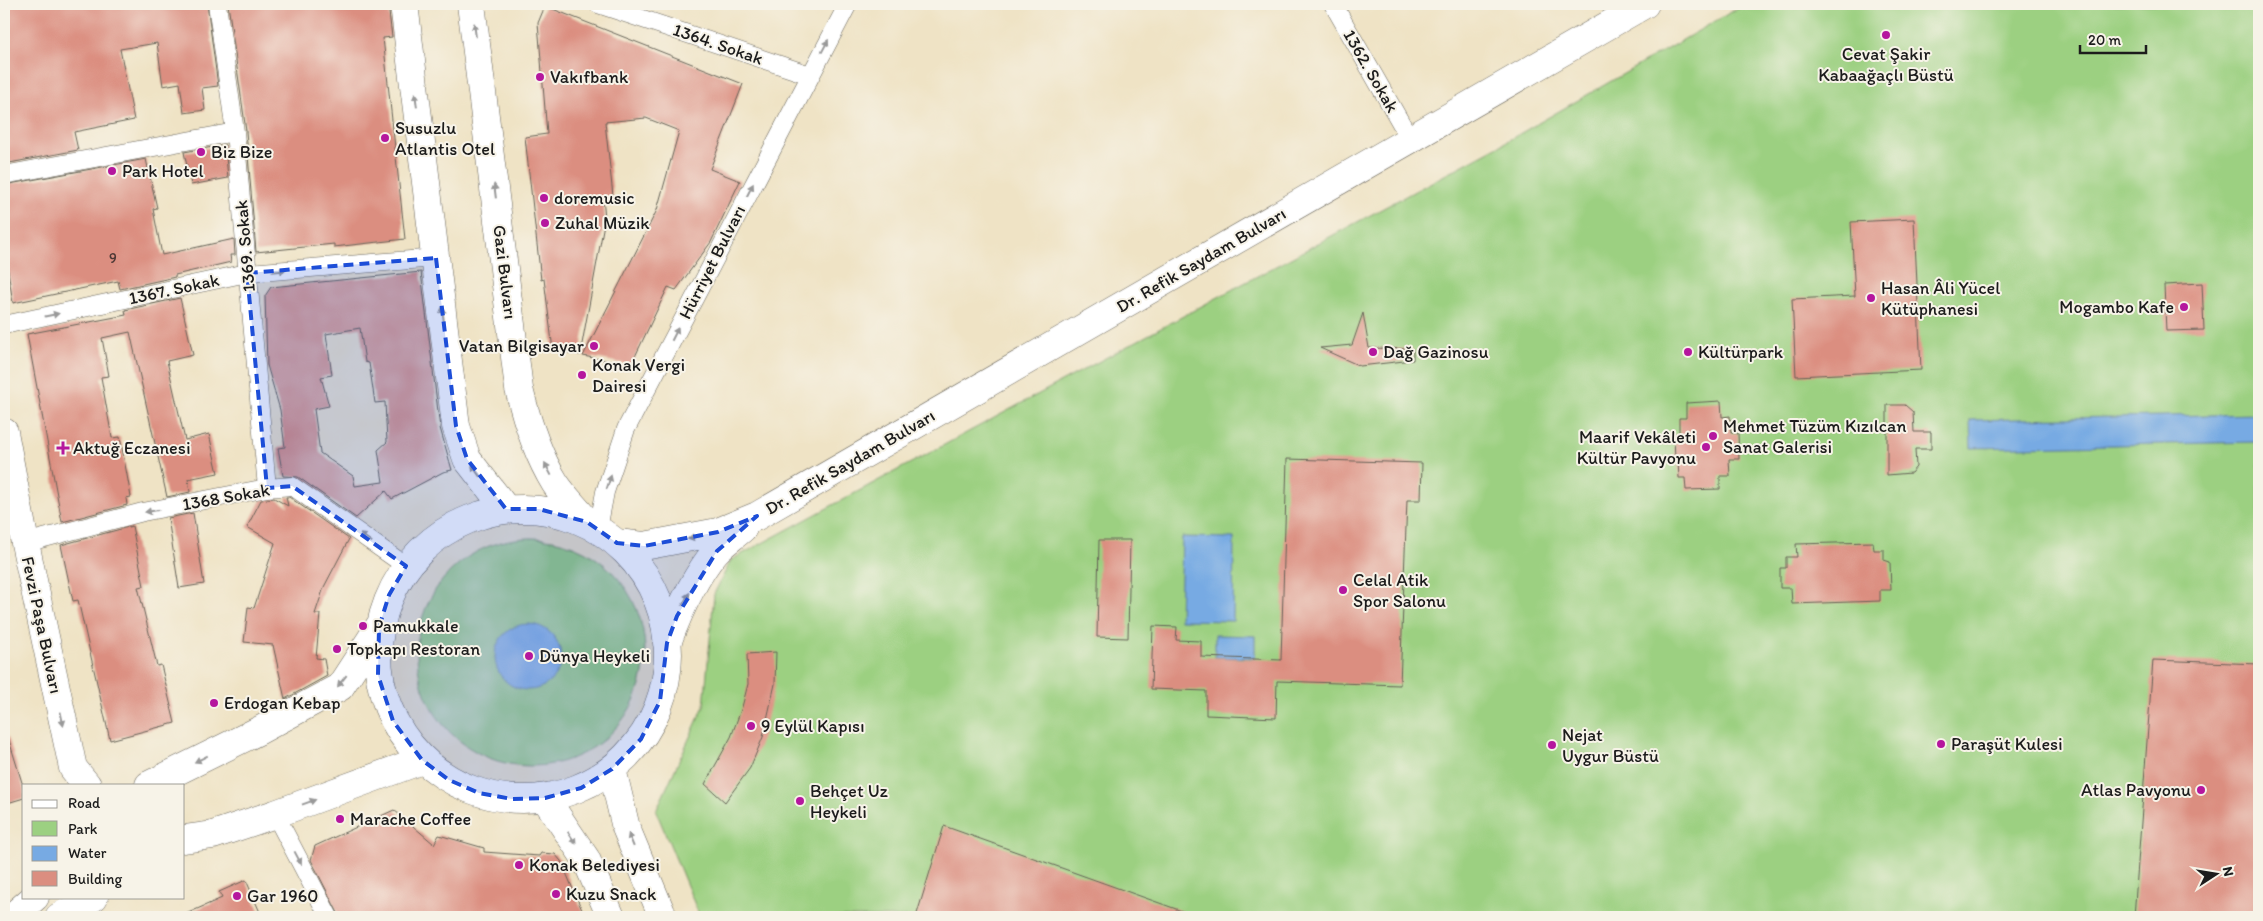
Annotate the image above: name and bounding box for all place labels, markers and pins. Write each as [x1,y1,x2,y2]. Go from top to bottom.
marker: Cevat Şakir Kabaağaçlı Büstü [1880,29,1892,41]
place label: Cevat Şakir Kabaağaçlı Büstü [1818,43,1954,86]
place label: Vakıfbank [550,66,629,88]
marker: Vakıfbank [534,71,546,83]
place label: Susuzlu Atlantis Otel [395,117,495,160]
marker: Susuzlu Atlantis Otel [379,132,391,144]
place label: Biz Bize [211,141,273,163]
marker: Biz Bize [195,146,207,158]
place label: Park Hotel [122,160,204,182]
marker: Park Hotel [106,165,118,177]
place label: doremusic [554,187,634,209]
marker: doremusic [538,192,550,204]
place label: Zuhal Müzik [555,212,650,234]
marker: Zuhal Müzik [539,217,551,229]
place label: Hasan Âli Yücel Kütüphanesi [1881,277,2000,320]
marker: Hasan Âli Yücel Kütüphanesi [1865,292,1877,304]
place label: Mogambo Kafe [2059,296,2174,318]
marker: Mogambo Kafe [2178,301,2190,313]
place label: Vatan Bilgisayar [459,335,585,357]
marker: Vatan Bilgisayar [588,340,600,352]
place label: Dağ Gazinosu [1383,341,1489,363]
place label: Kültürpark [1698,341,1784,363]
marker: Dağ Gazinosu [1367,346,1379,358]
marker: Kültürpark [1682,346,1694,358]
place label: Konak Vergi Dairesi [592,354,685,397]
marker: Konak Vergi Dairesi [576,369,588,381]
place label: Mehmet Tüzüm Kızılcan Sanat Galerisi [1723,415,1907,458]
place label: Maarif Vekâleti Kültür Pavyonu [1577,426,1696,469]
marker: Mehmet Tüzüm Kızılcan Sanat Galerisi [1707,430,1719,442]
place label: Aktuğ Eczanesi [73,437,191,459]
marker: Maarif Vekâleti Kültür Pavyonu [1700,441,1712,453]
marker: Aktuğ Eczanesi [57,442,69,454]
place label: Celal Atik Spor Salonu [1353,569,1446,612]
marker: Celal Atik Spor Salonu [1337,584,1349,596]
place label: Pamukkale [373,615,459,637]
marker: Pamukkale [357,620,369,632]
place label: Topkapı Restoran [347,638,480,660]
marker: Topkapı Restoran [331,643,343,655]
place label: Dünya Heykeli [539,645,650,667]
marker: Dünya Heykeli [523,650,535,662]
place label: Erdogan Kebap [224,692,341,714]
marker: Erdogan Kebap [208,697,220,709]
place label: 9 Eylül Kapısı [761,715,865,737]
marker: 9 Eylül Kapısı [745,720,757,732]
place label: Nejat Uygur Büstü [1562,724,1659,767]
place label: Paraşüt Kulesi [1951,733,2063,755]
marker: Paraşüt Kulesi [1935,738,1947,750]
marker: Nejat Uygur Büstü [1546,739,1558,751]
place label: Atlas Pavyonu [2081,779,2191,801]
place label: Behçet Uz Heykeli [810,780,889,823]
marker: Atlas Pavyonu [2195,784,2207,796]
marker: Behçet Uz Heykeli [794,795,806,807]
place label: Marache Coffee [350,808,471,830]
marker: Marache Coffee [334,813,346,825]
place label: Konak Belediyesi [529,854,660,876]
marker: Konak Belediyesi [513,859,525,871]
place label: Kuzu Snack [566,883,657,905]
place label: Gar 1960 [247,885,318,907]
marker: Kuzu Snack [550,888,562,900]
marker: Gar 1960 [231,890,243,902]

